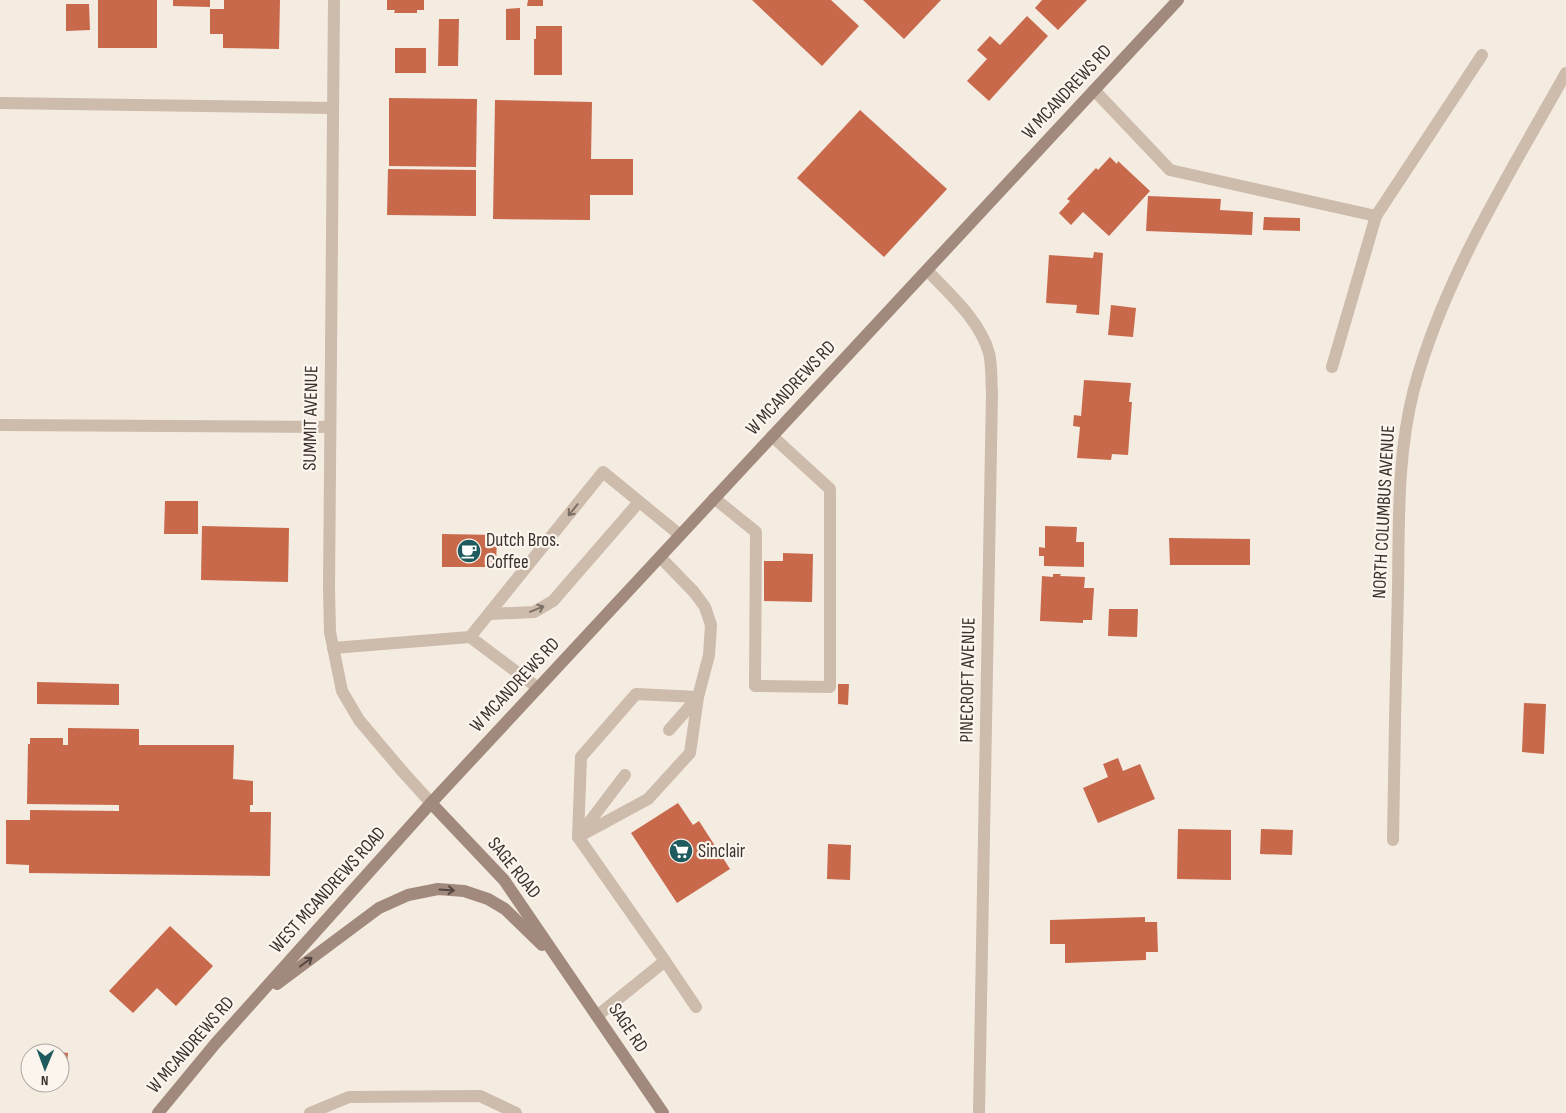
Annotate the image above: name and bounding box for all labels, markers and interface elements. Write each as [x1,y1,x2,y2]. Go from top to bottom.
street label: W MCANDREWS RD [1017,40,1117,144]
street label: W MCANDREWS RD [741,336,841,440]
street label: SUMMIT AVENUE [299,365,323,471]
street label: NORTH COLUMBUS AVENUE [1368,425,1400,599]
one-way arrow [567,504,578,517]
place label: Dutch Bros. Coffee [486,529,560,574]
cafe icon: Dutch Bros. Coffee [456,538,482,564]
one-way arrow [529,604,544,614]
street label: PINECROFT AVENUE [955,617,981,743]
street label: W MCANDREWS RD [465,633,565,737]
street label: WEST MCANDREWS ROAD [265,822,391,958]
street label: SAGE ROAD [482,833,546,903]
supermarket icon: Sinclair [668,838,694,864]
place label: Sinclair [698,840,746,863]
one-way arrow [439,885,455,895]
one-way arrow [299,957,313,967]
street label: W MCANDREWS RD [143,992,239,1098]
street label: SAGE RD [603,999,653,1057]
north arrow [20,1043,70,1093]
text: N [41,1072,49,1089]

